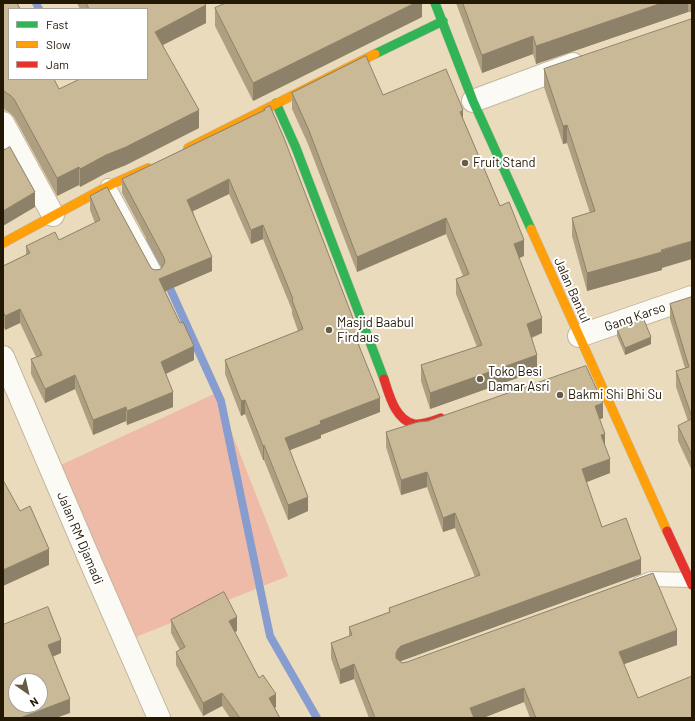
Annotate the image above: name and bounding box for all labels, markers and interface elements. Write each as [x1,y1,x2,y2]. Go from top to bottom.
legend [8,8,148,80]
text: Fast [46,17,69,31]
text: Slow [46,37,71,51]
text: Jam [46,57,69,71]
place label: Fruit Stand [473,155,536,171]
marker: Fruit Stand [460,158,470,168]
street label: Jalan Bantul [551,255,593,325]
street label: Gang Karso [602,299,668,335]
place label: Masjid Baabul Firdaus [337,315,414,346]
marker: Masjid Baabul Firdaus [324,325,334,335]
place label: Toko Besi Damar Asri [488,364,550,395]
marker: Toko Besi Damar Asri [475,374,485,384]
place label: Bakmi Shi Bhi Su [568,387,662,403]
marker: Bakmi Shi Bhi Su [555,390,565,400]
street label: Jalan RM Djamadi [53,489,107,587]
north arrow [8,673,48,713]
text: N [28,695,41,710]

